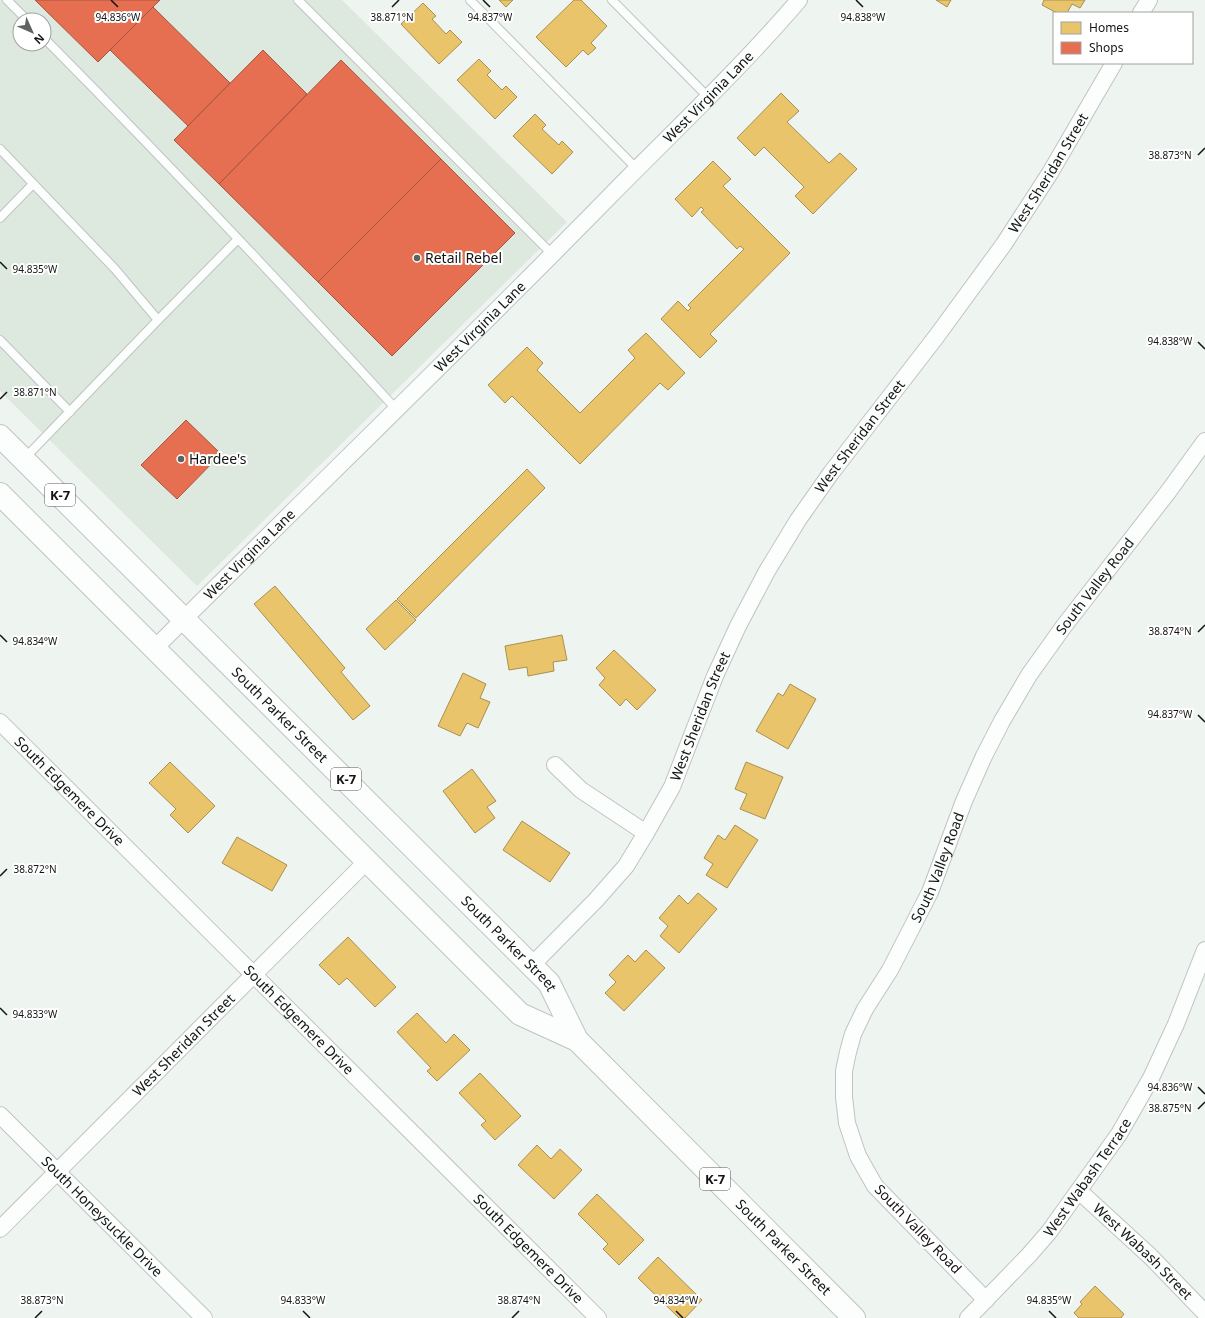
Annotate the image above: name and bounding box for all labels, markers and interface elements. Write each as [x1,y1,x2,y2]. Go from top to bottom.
text: 94.836°W [96,10,141,24]
text: 38.871°N [370,10,414,24]
text: 94.837°W [468,10,513,24]
text: 94.838°W [841,10,886,24]
north arrow [12,12,52,52]
legend [1053,12,1193,64]
text: Homes [1089,19,1129,36]
text: N [31,31,48,48]
text: Shops [1089,39,1124,56]
street label: West Virginia Lane [659,47,757,147]
street label: West Sheridan Street [1004,109,1092,236]
text: 38.873°N [1148,148,1192,162]
place label: Retail Rebel [425,248,502,267]
marker: Retail Rebel [412,253,422,263]
text: 94.835°W [13,262,58,276]
street label: West Virginia Lane [430,277,529,376]
text: 94.838°W [1148,334,1193,348]
street label: West Sheridan Street [810,375,909,496]
text: 38.871°N [13,385,57,399]
place label: Hardee's [189,449,247,468]
marker: Hardee's [176,454,186,464]
road number: K-7 [45,484,75,506]
street label: West Virginia Lane [199,504,299,603]
street label: South Valley Road [1051,534,1138,638]
text: 38.874°N [1148,624,1192,638]
text: 94.834°W [13,634,58,648]
street label: West Sheridan Street [665,648,734,784]
street label: South Parker Street [228,662,332,766]
text: 94.837°W [1148,707,1193,721]
street label: South Edgemere Drive [11,732,129,850]
road number: K-7 [331,768,361,790]
street label: South Valley Road [906,809,968,926]
text: 38.872°N [13,862,57,876]
street label: South Parker Street [458,891,562,994]
street label: South Edgemere Drive [240,961,358,1079]
street label: West Sheridan Street [128,989,239,1100]
text: 94.833°W [13,1007,58,1021]
text: 94.836°W [1148,1080,1193,1094]
text: 38.875°N [1148,1101,1192,1115]
street label: West Wabash Terrace [1039,1114,1135,1240]
street label: South Honeysuckle Drive [38,1152,167,1281]
road number: K-7 [700,1168,730,1190]
street label: South Valley Road [871,1180,966,1277]
street label: South Edgemere Drive [470,1189,588,1307]
street label: South Parker Street [732,1195,836,1299]
street label: West Wabash Street [1089,1199,1197,1304]
text: 38.873°N [20,1293,64,1307]
text: 94.833°W [281,1293,326,1307]
text: 38.874°N [497,1293,541,1307]
text: 94.834°W [654,1293,699,1307]
text: 94.835°W [1027,1293,1072,1307]

